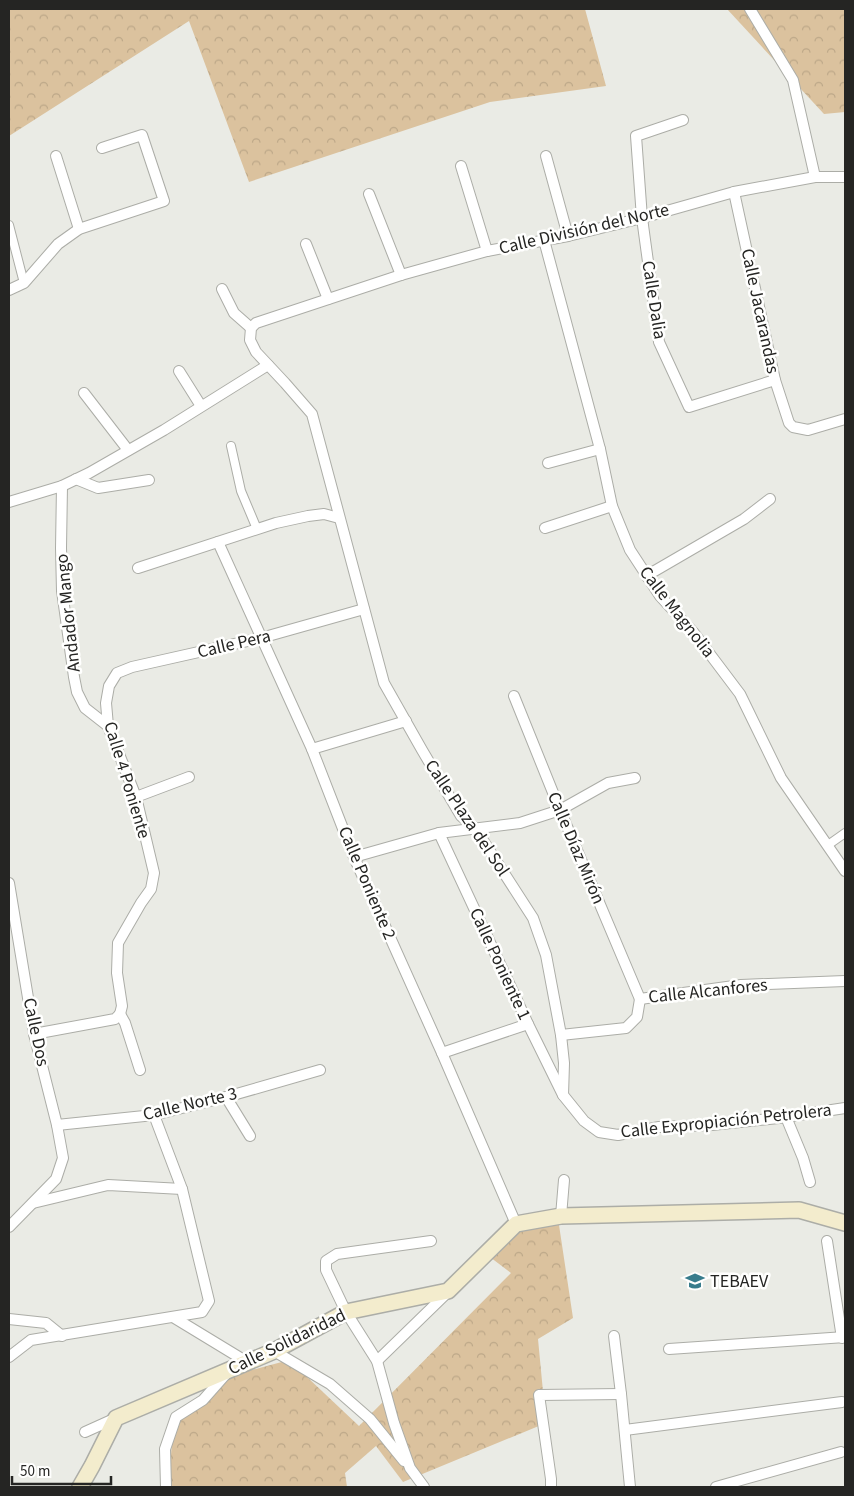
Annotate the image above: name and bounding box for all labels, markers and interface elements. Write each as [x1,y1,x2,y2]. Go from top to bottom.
street label: Calle División del Norte [496,197,672,261]
street label: Calle Jacarandas [735,246,785,376]
street label: Calle Dalia [635,259,673,341]
street label: Andador Mango [49,553,87,673]
street label: Calle Magnolia [633,561,721,663]
street label: Calle Pera [195,623,273,665]
street label: Calle 4 Poniente [97,719,157,842]
street label: Calle Plaza del Sol [419,755,515,881]
street label: Calle Díaz Mirón [541,788,611,908]
street label: Calle Poniente 2 [332,822,402,944]
street label: Calle Poniente 1 [463,904,537,1024]
street label: Calle Alcanfores [647,972,769,1010]
street label: Calle Dos [17,995,55,1069]
street label: Calle Norte 3 [140,1081,240,1127]
street label: Calle Expropiación Petrolera [619,1097,833,1145]
place label: TEBAEV [710,1269,769,1294]
school or university icon: TEBAEV [684,1270,706,1292]
street label: Calle Solidaridad [224,1303,350,1381]
scale bar [12,1454,111,1486]
text: 50 m [20,1461,50,1482]

